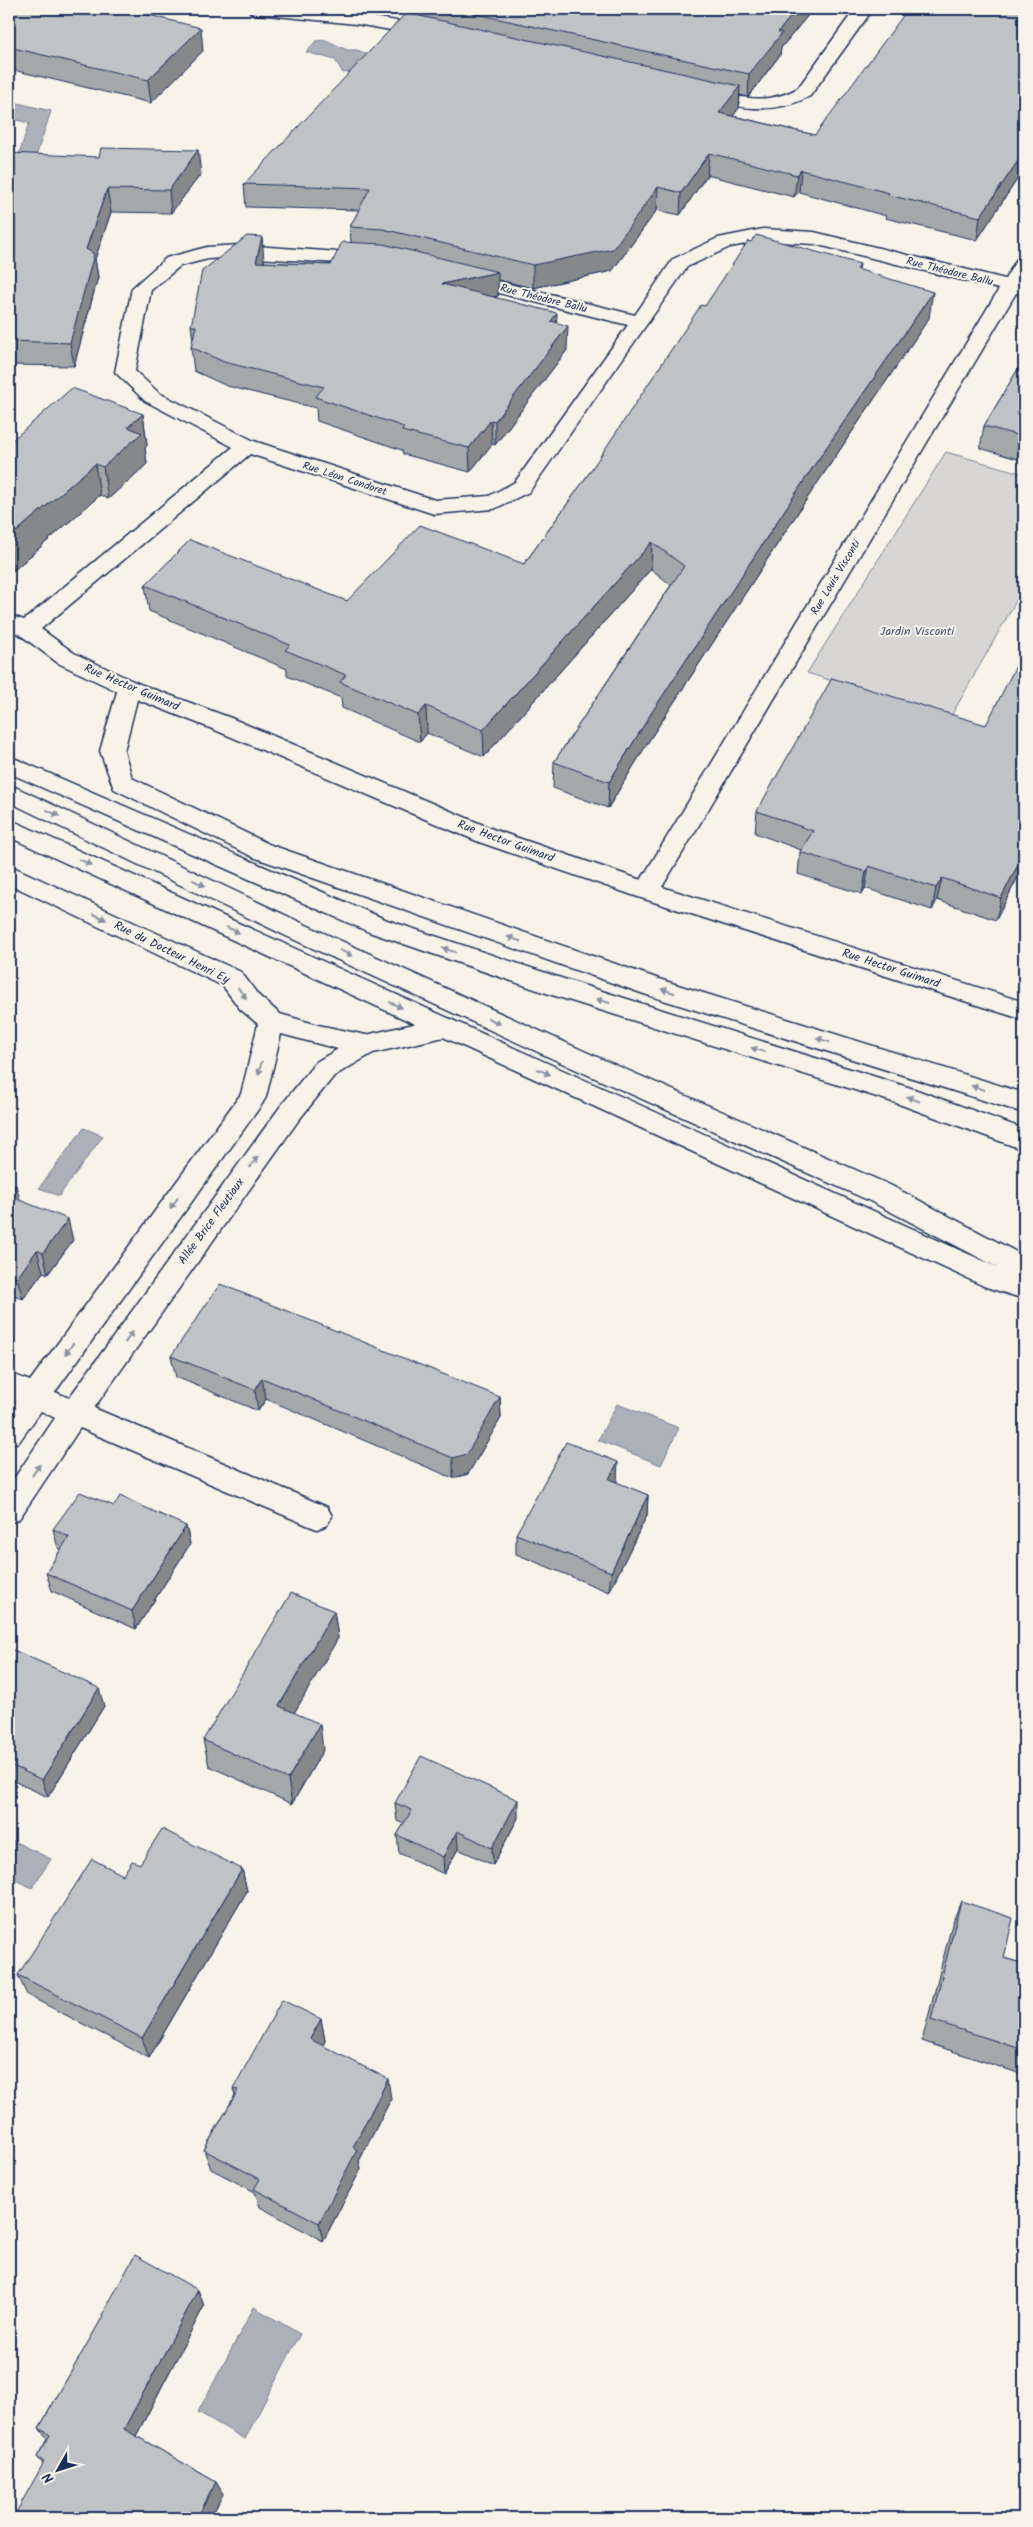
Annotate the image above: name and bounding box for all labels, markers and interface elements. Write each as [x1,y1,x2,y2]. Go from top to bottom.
street label: Rue Théodore Ballu [904,252,996,292]
street label: Rue Théodore Ballu [498,279,590,319]
street label: Rue Léon Condoret [300,457,390,501]
street label: Rue Louis Visconti [806,536,866,619]
park label: Jardin Visconti [880,622,955,641]
street label: Rue Hector Guimard [81,659,183,716]
one-way arrow [46,809,60,817]
street label: Rue Hector Guimard [455,815,558,868]
one-way arrow [78,858,92,866]
one-way arrow [192,880,206,888]
one-way arrow [93,913,108,922]
street label: Rue du Docteur Henri Ey [111,916,233,989]
one-way arrow [226,926,240,934]
one-way arrow [506,934,521,942]
street label: Rue Hector Guimard [840,944,943,994]
one-way arrow [441,946,456,953]
one-way arrow [339,949,353,957]
one-way arrow [237,986,248,999]
one-way arrow [660,987,675,995]
one-way arrow [595,997,610,1005]
one-way arrow [389,1001,403,1009]
one-way arrow [487,1017,501,1025]
one-way arrow [815,1035,830,1043]
one-way arrow [750,1045,765,1053]
one-way arrow [256,1060,264,1075]
one-way arrow [537,1068,551,1076]
one-way arrow [970,1084,985,1092]
one-way arrow [905,1095,920,1103]
one-way arrow [249,1156,260,1169]
street label: Allée Brice Fleutiaux [173,1173,250,1269]
one-way arrow [169,1197,179,1210]
one-way arrow [124,1330,134,1344]
one-way arrow [63,1342,74,1355]
one-way arrow [31,1463,41,1477]
north arrow [32,2444,82,2494]
text: N [37,2467,60,2488]

